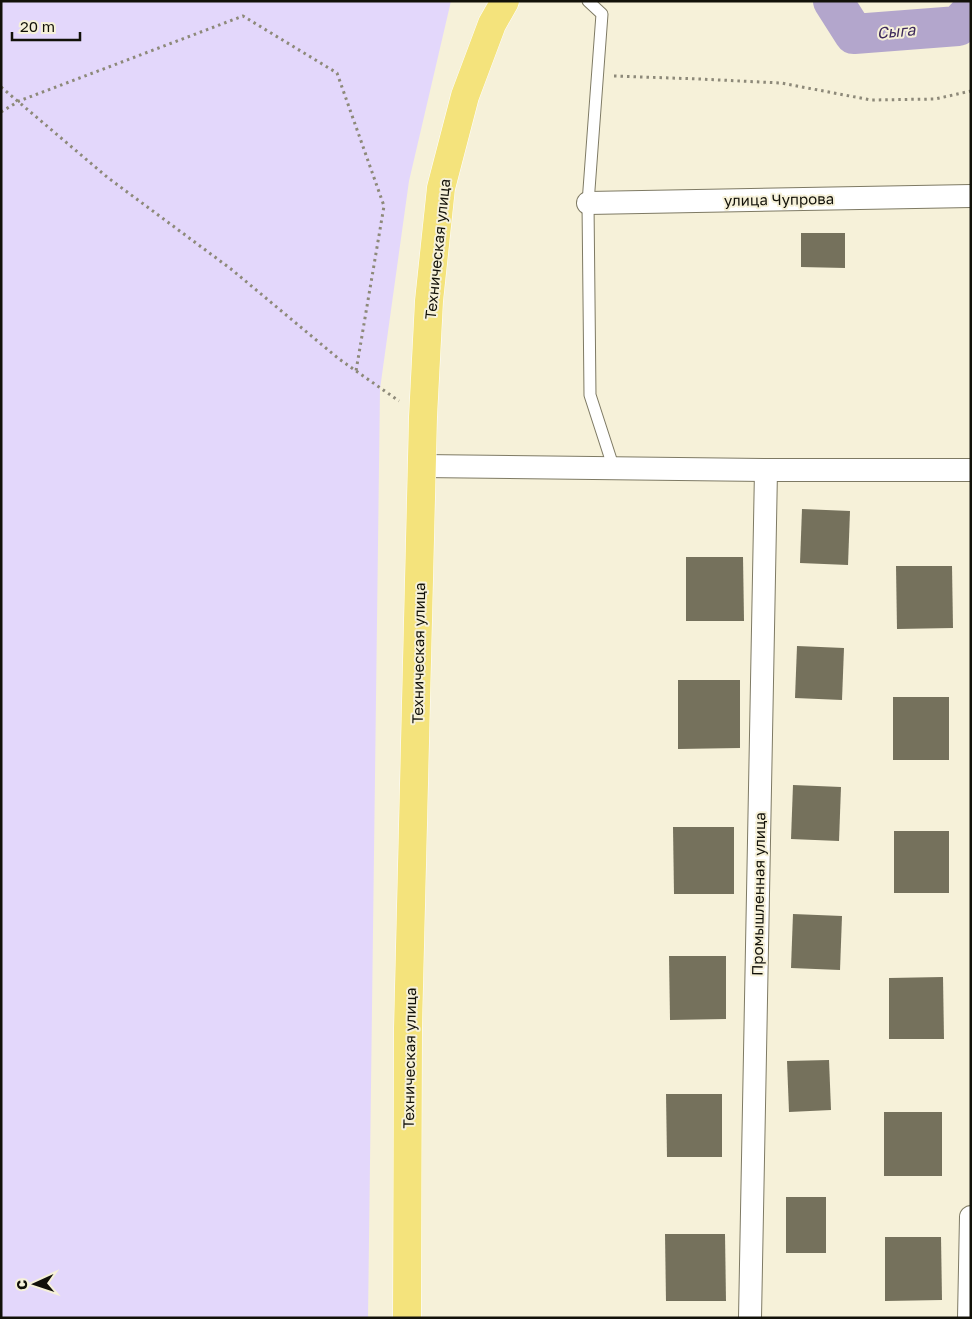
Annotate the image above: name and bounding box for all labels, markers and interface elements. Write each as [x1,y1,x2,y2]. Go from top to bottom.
scale bar [12,10,80,42]
text: 20 m [20,17,55,35]
water label: Сыга [876,19,917,43]
street label: Техническая улица [421,178,453,320]
street label: улица Чупрова [724,189,834,209]
street label: Техническая улица [408,582,428,724]
street label: Промышленная улица [748,812,768,976]
street label: Техническая улица [399,987,419,1129]
north arrow [10,1259,60,1309]
text: С [13,1279,30,1290]

